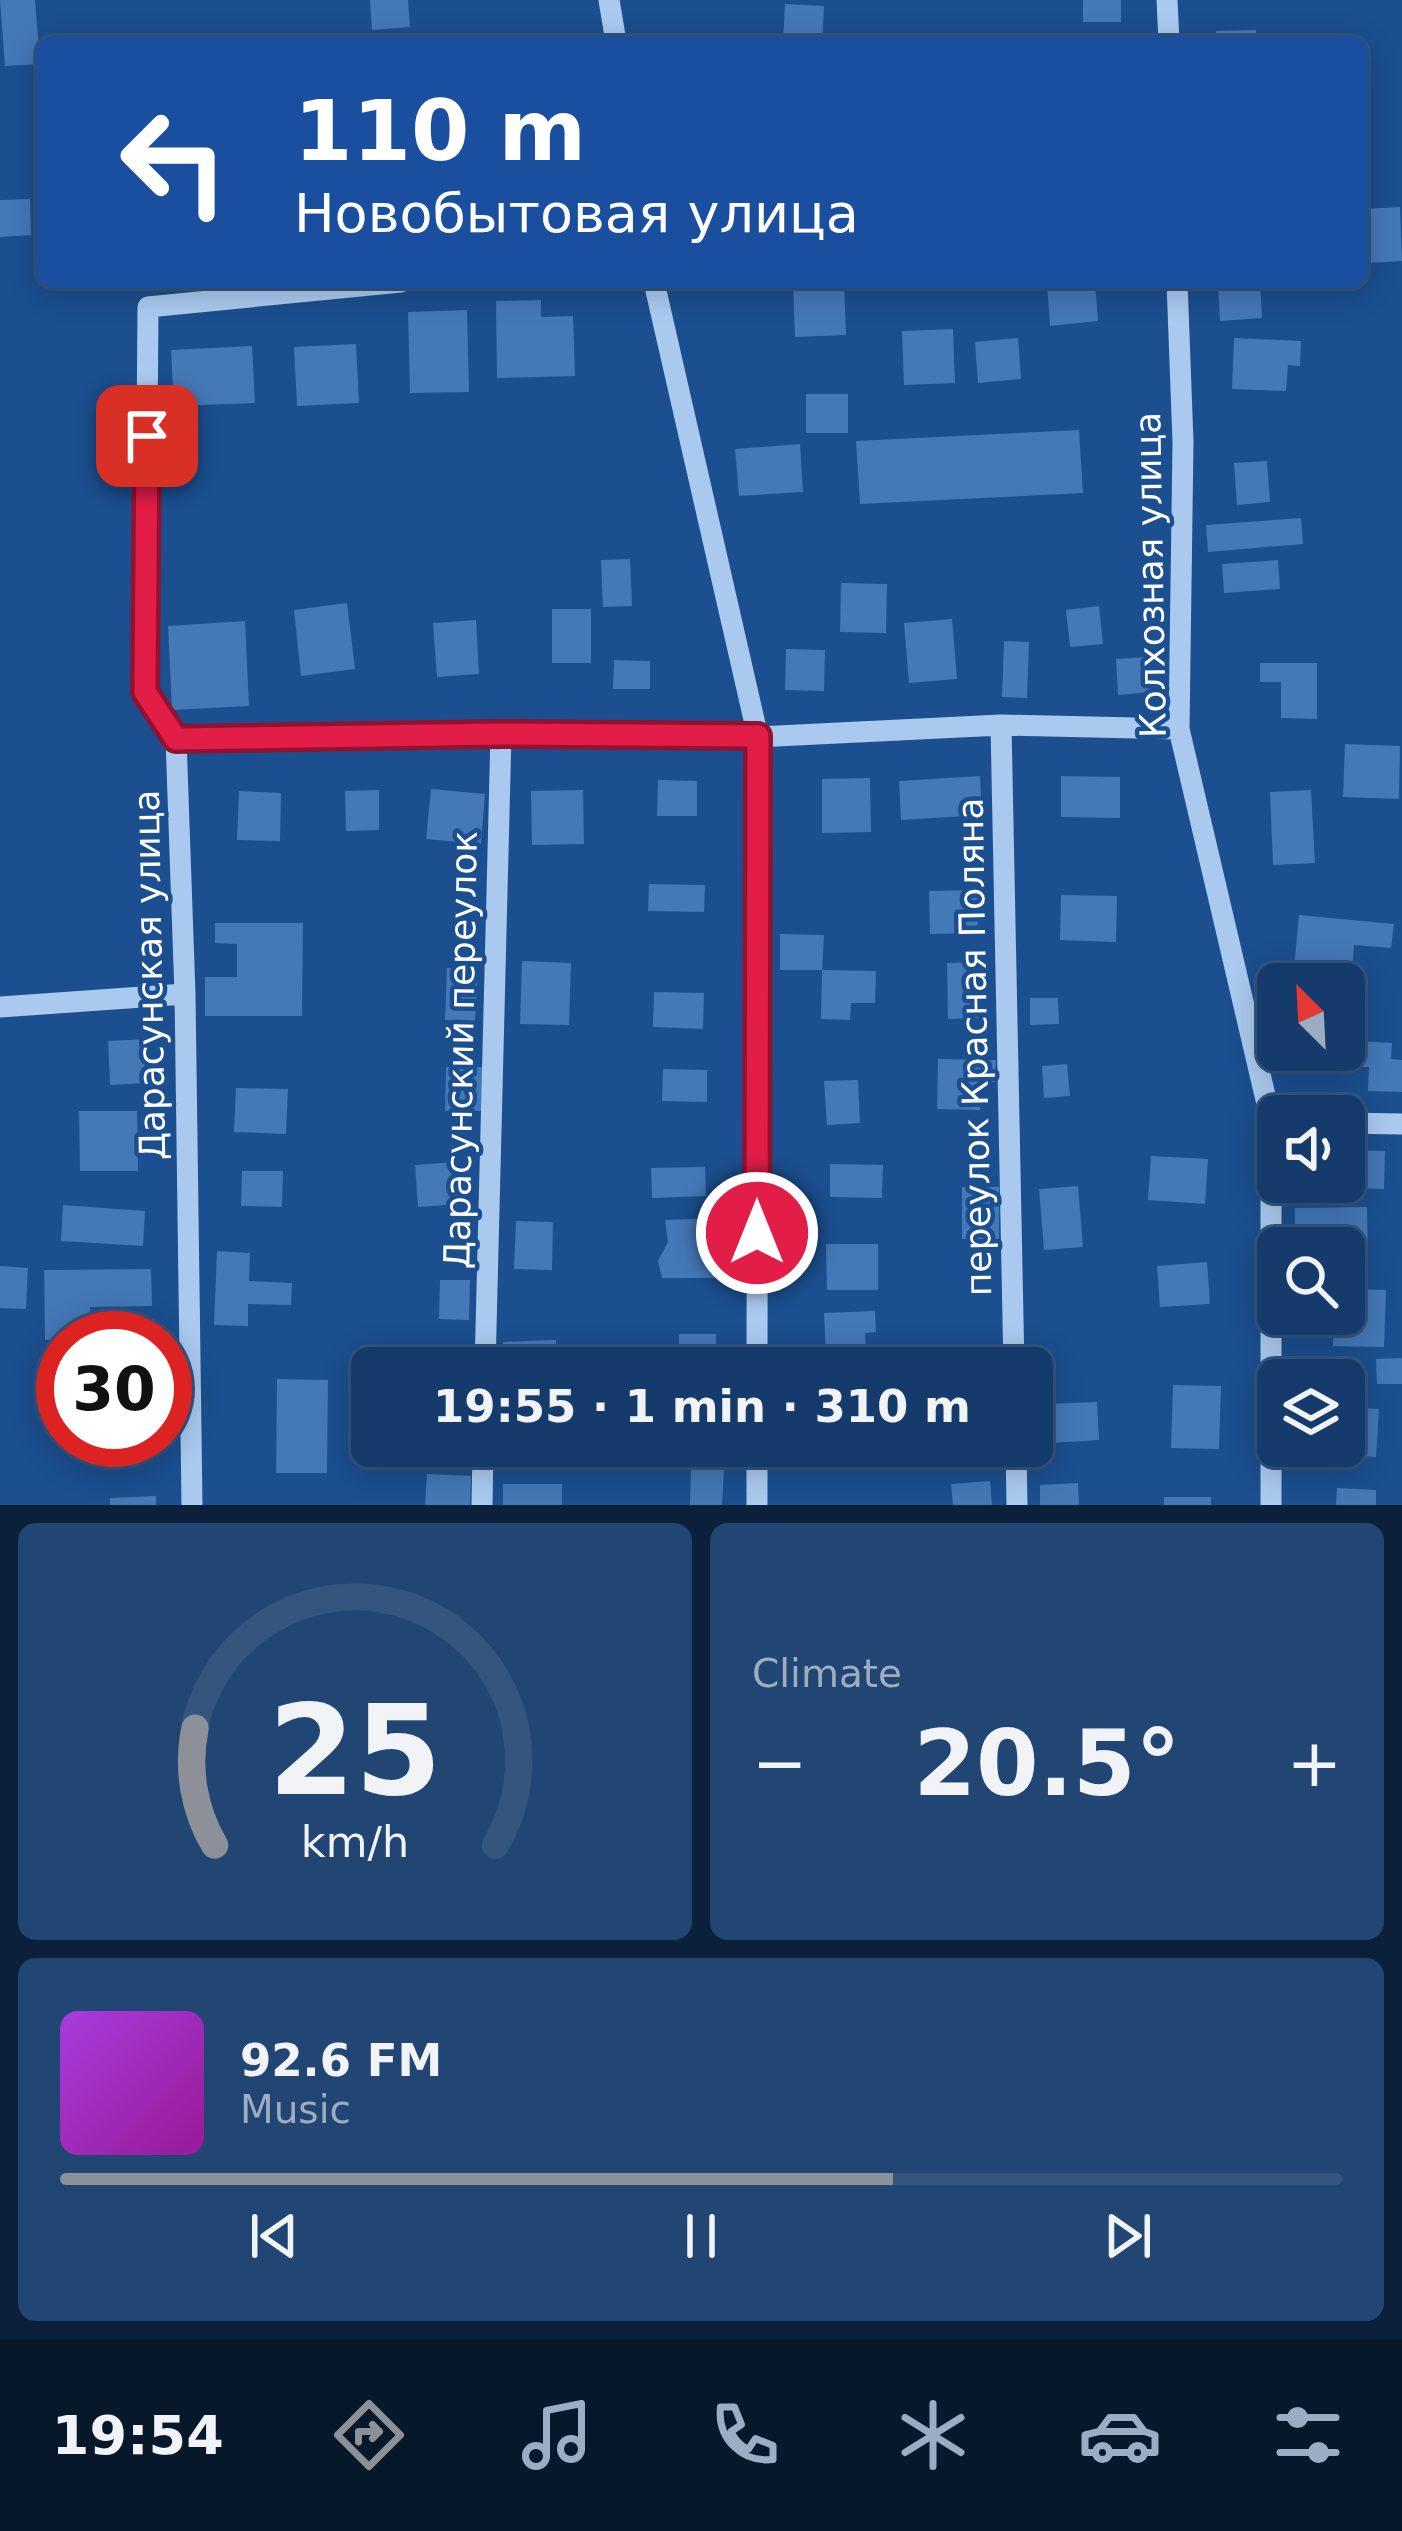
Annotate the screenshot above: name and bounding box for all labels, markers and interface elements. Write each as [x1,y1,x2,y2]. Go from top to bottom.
text: 110 m [294,82,586,180]
icon: left [96,84,252,240]
text: Новобытовая улица [294,182,859,245]
pin [96,385,198,487]
icon: arrive [114,403,180,469]
street label: Колхозная улица [1127,412,1174,738]
street label: Дарасунская улица [126,789,173,1161]
street label: переулок Красная Поляна [950,797,999,1297]
street label: Дарасунский переулок [436,831,485,1269]
north arrow [1257,963,1365,1071]
map controls [1257,963,1365,1467]
button: sound [1257,1095,1365,1203]
position arrow [694,1170,820,1296]
button: search [1257,1227,1365,1335]
speed limit sign: 30 [36,1311,192,1467]
button: layers [1257,1359,1365,1467]
text: 19:55 · 1 min · 310 m [433,1380,971,1433]
text: Climate [752,1651,902,1696]
text: 25 [268,1678,442,1823]
text: 20.5° [913,1711,1181,1816]
text: − [752,1725,807,1802]
text: + [1287,1725,1342,1802]
text: km/h [301,1816,409,1866]
text: 92.6 FM [240,2034,442,2087]
text: Music [240,2087,351,2132]
icon: previous [241,2203,307,2269]
icon: pause [668,2203,734,2269]
icon: next [1095,2203,1161,2269]
icon: directions [327,2393,411,2477]
icon: music [515,2393,599,2477]
icon: phone [703,2393,787,2477]
icon: climate [891,2393,975,2477]
icon: car [1078,2393,1162,2477]
icon: filters [1266,2393,1350,2477]
text: 19:54 [52,2404,224,2467]

